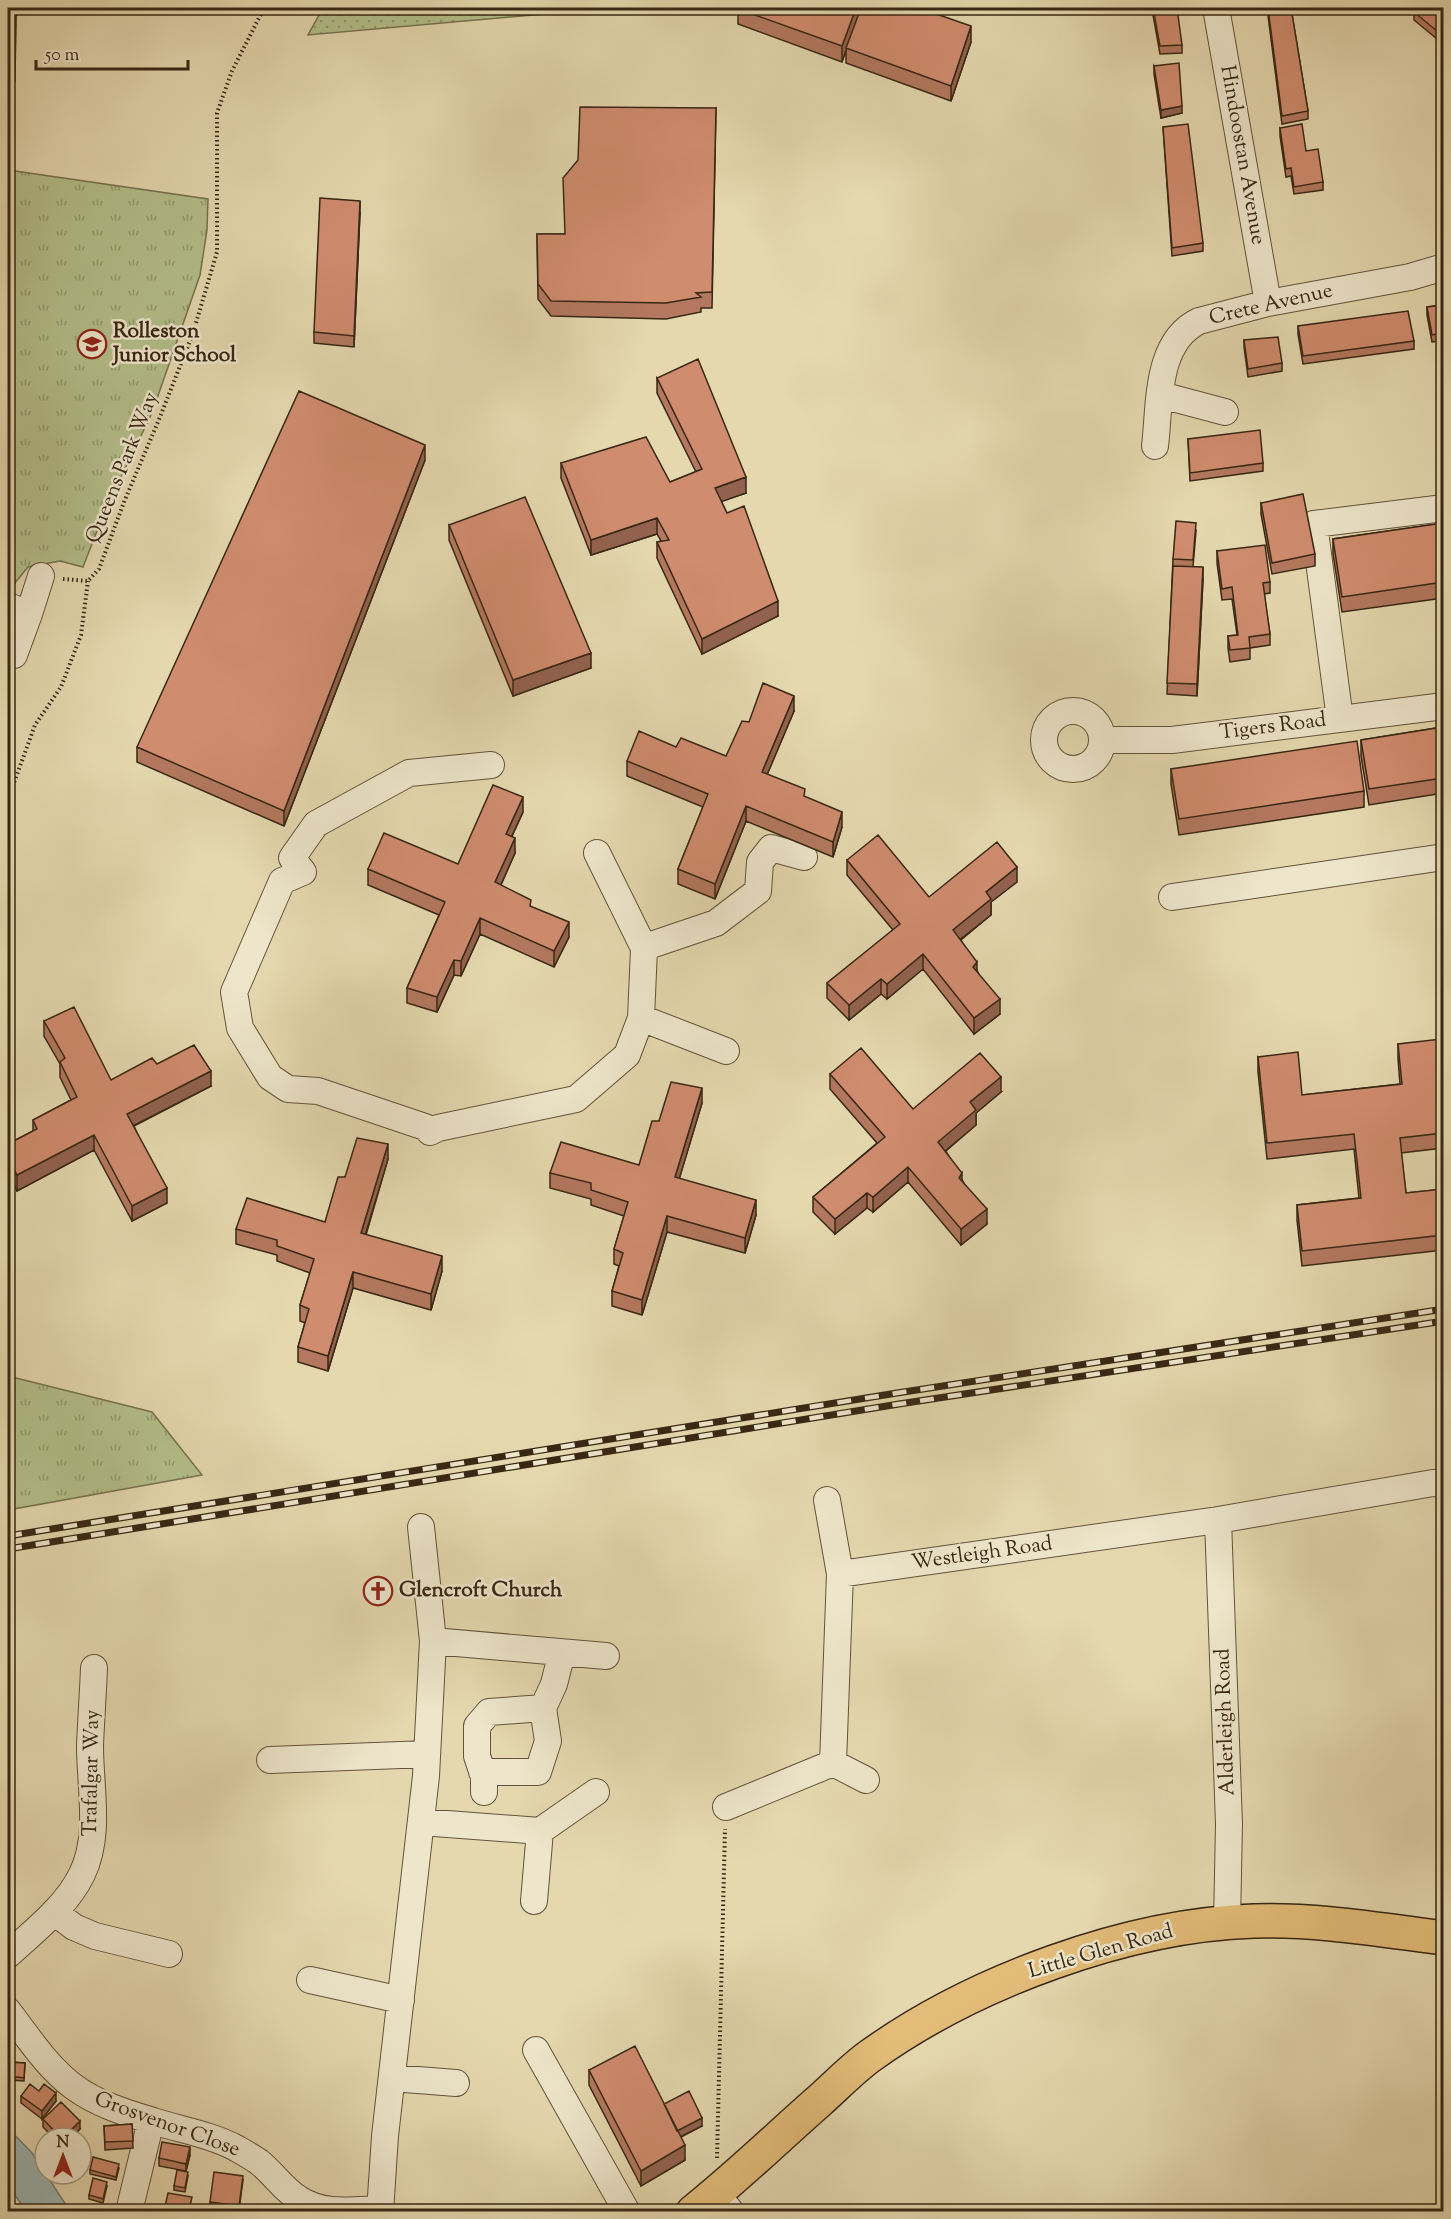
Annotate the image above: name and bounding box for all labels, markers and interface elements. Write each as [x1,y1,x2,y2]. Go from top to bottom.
scale bar [36,33,188,71]
text: 50 m [44,43,80,69]
street label: Hindoostan Avenue [1211,63,1273,247]
street label: Crete Avenue [1206,276,1336,334]
place label: Rolleston Junior School [111,317,236,371]
school or university icon: Rolleston Junior School [76,328,108,360]
street label: Queens Park Way [79,387,167,548]
street label: Tigers Road [1218,706,1328,748]
street label: Westleigh Road [910,1529,1055,1579]
church icon: Glencroft Church [362,1575,394,1607]
place label: Glencroft Church [399,1576,563,1606]
street label: Alderleigh Road [1208,1648,1244,1796]
street label: Trafalgar Way [76,1709,108,1837]
street label: Little Glen Road [1025,1917,1177,1987]
street label: Grosvenor Close [90,2085,244,2165]
north arrow [33,2126,93,2186]
text: N [57,2132,70,2155]

